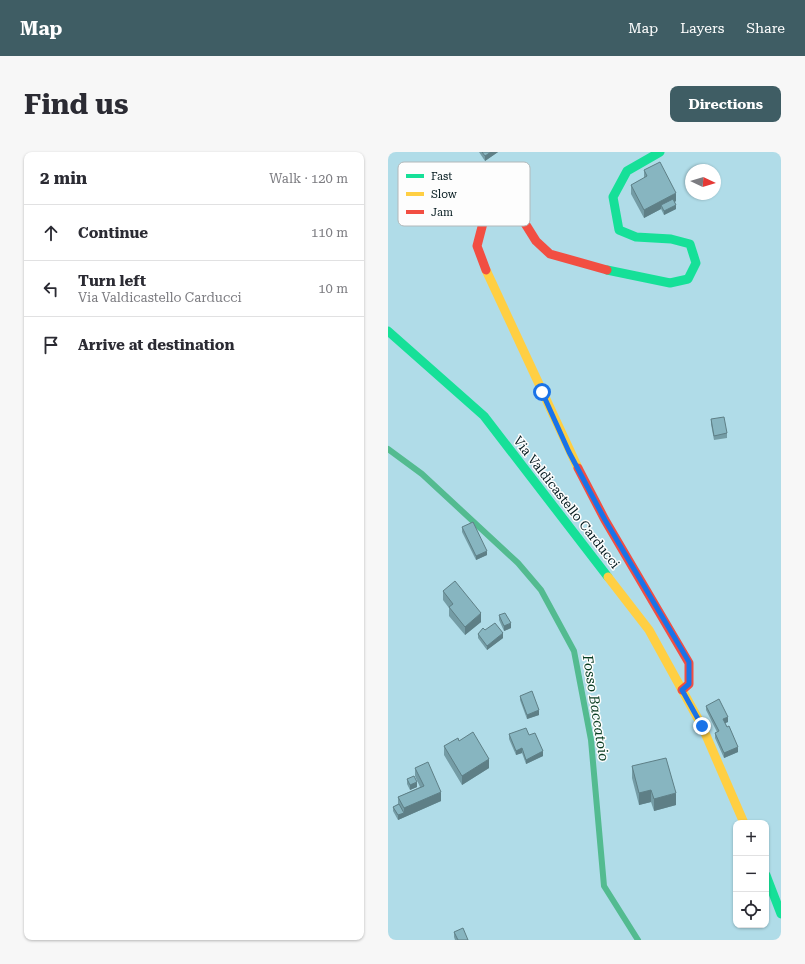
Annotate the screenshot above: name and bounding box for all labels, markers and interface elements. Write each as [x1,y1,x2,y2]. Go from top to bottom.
text: Map [20,17,62,40]
text: Map [628,20,658,36]
text: Layers [680,20,724,36]
text: Share [746,20,785,36]
button: Directions [670,86,781,122]
text: Find us [24,88,128,121]
legend [398,162,530,226]
north arrow [685,164,721,200]
text: 2 min [40,168,87,188]
text: Fast [431,170,452,183]
text: Walk · 120 m [269,171,348,186]
text: Slow [431,188,458,201]
text: Jam [431,206,453,219]
icon: ahead [40,222,62,244]
text: Continue [78,224,148,242]
text: 110 m [311,225,348,240]
text: Turn left [78,272,146,290]
icon: left [40,278,62,300]
text: 10 m [318,281,348,296]
text: Via Valdicastello Carducci [78,290,242,305]
icon: arrive [40,334,62,356]
text: Arrive at destination [78,336,234,354]
route start [533,383,551,401]
street label: Via Valdicastello Carducci [510,433,623,571]
water label: Fosso Baccatoio [580,653,612,762]
route end [693,717,711,735]
map controls [733,820,769,928]
button: + [733,820,769,856]
button: − [733,856,769,892]
button: locate [733,892,769,928]

